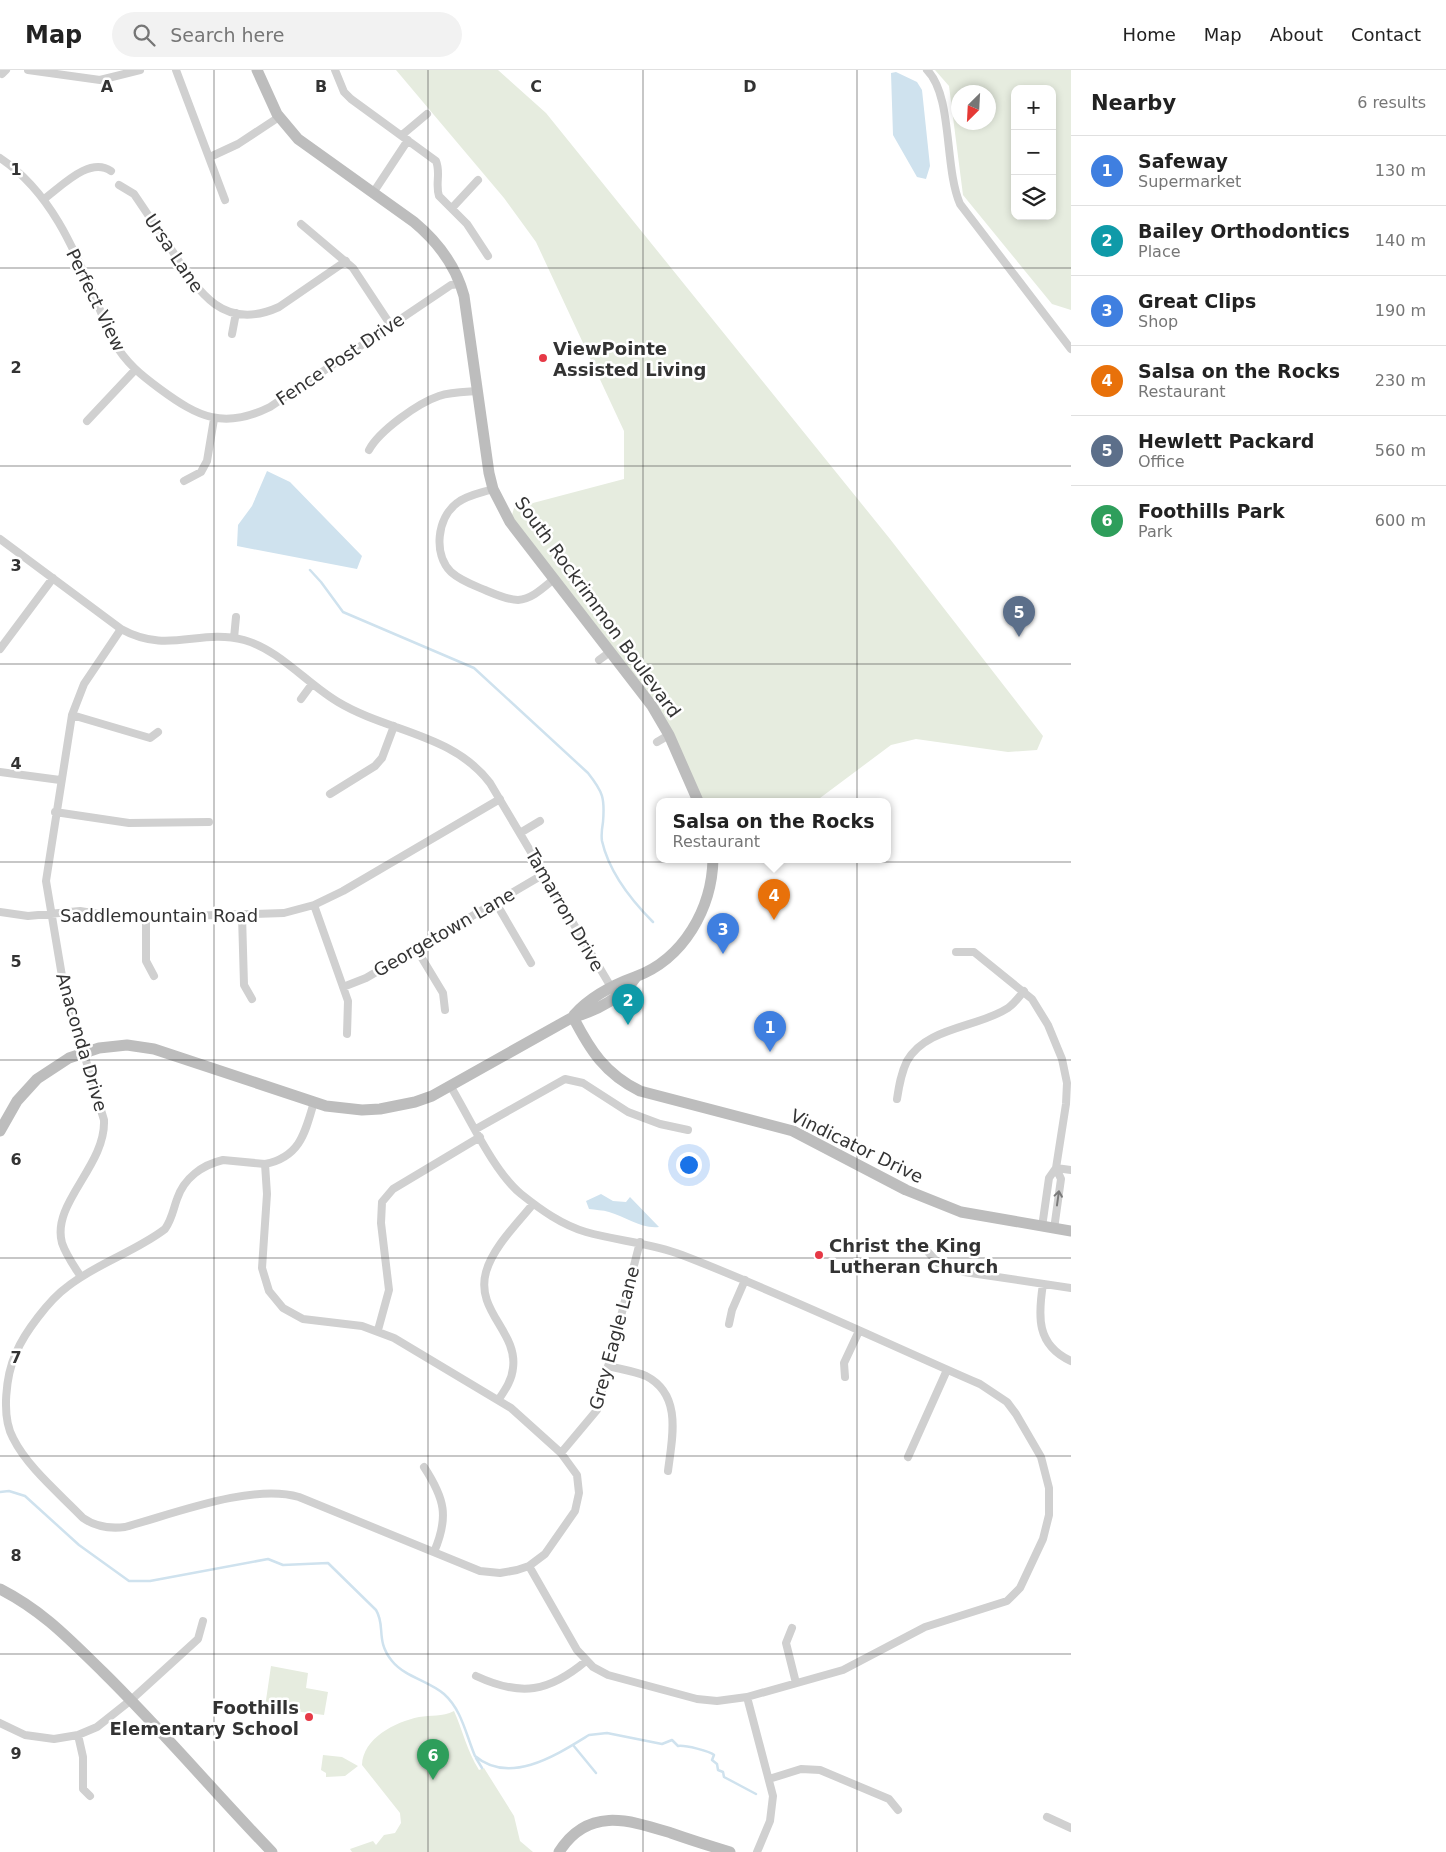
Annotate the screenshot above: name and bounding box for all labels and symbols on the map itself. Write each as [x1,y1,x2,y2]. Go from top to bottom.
text: A [101,77,114,96]
text: B [315,77,327,96]
text: C [530,77,542,96]
text: D [743,77,757,96]
north arrow [951,85,996,130]
text: 1 [10,160,22,179]
street label: Ursa Lane [140,210,208,296]
street label: Perfect View [62,245,130,355]
street label: Fence Post Drive [272,308,408,410]
place label: ViewPointe Assisted Living [553,338,706,380]
marker: ViewPointe Assisted Living [537,352,549,364]
text: 2 [10,358,22,377]
street label: South Rockrimmon Boulevard [511,493,685,721]
text: 3 [10,556,22,575]
pin: 5 [1003,596,1035,637]
text: 4 [10,754,22,773]
street label: Tamarron Drive [521,844,609,975]
pin: 4 [758,879,790,920]
street label: Georgetown Lane [370,883,518,981]
street label: Saddlemountain Road [60,905,258,926]
pin: 3 [707,913,739,954]
text: 5 [10,952,22,971]
street label: Anaconda Drive [52,970,112,1114]
pin: 2 [612,984,644,1025]
pin: 1 [754,1011,786,1052]
street label: Vindicator Drive [787,1105,927,1187]
text: 6 [10,1150,22,1169]
your location [676,1152,702,1178]
one-way arrow [1054,1190,1064,1206]
place label: Christ the King Lutheran Church [829,1235,998,1277]
marker: Christ the King Lutheran Church [813,1249,825,1261]
street label: Grey Eagle Lane [585,1264,643,1412]
text: 7 [10,1348,22,1367]
text: 8 [10,1546,22,1565]
place label: Foothills Elementary School [110,1697,299,1739]
marker: Foothills Elementary School [303,1711,315,1723]
pin: 6 [417,1739,449,1780]
text: 9 [10,1744,22,1763]

